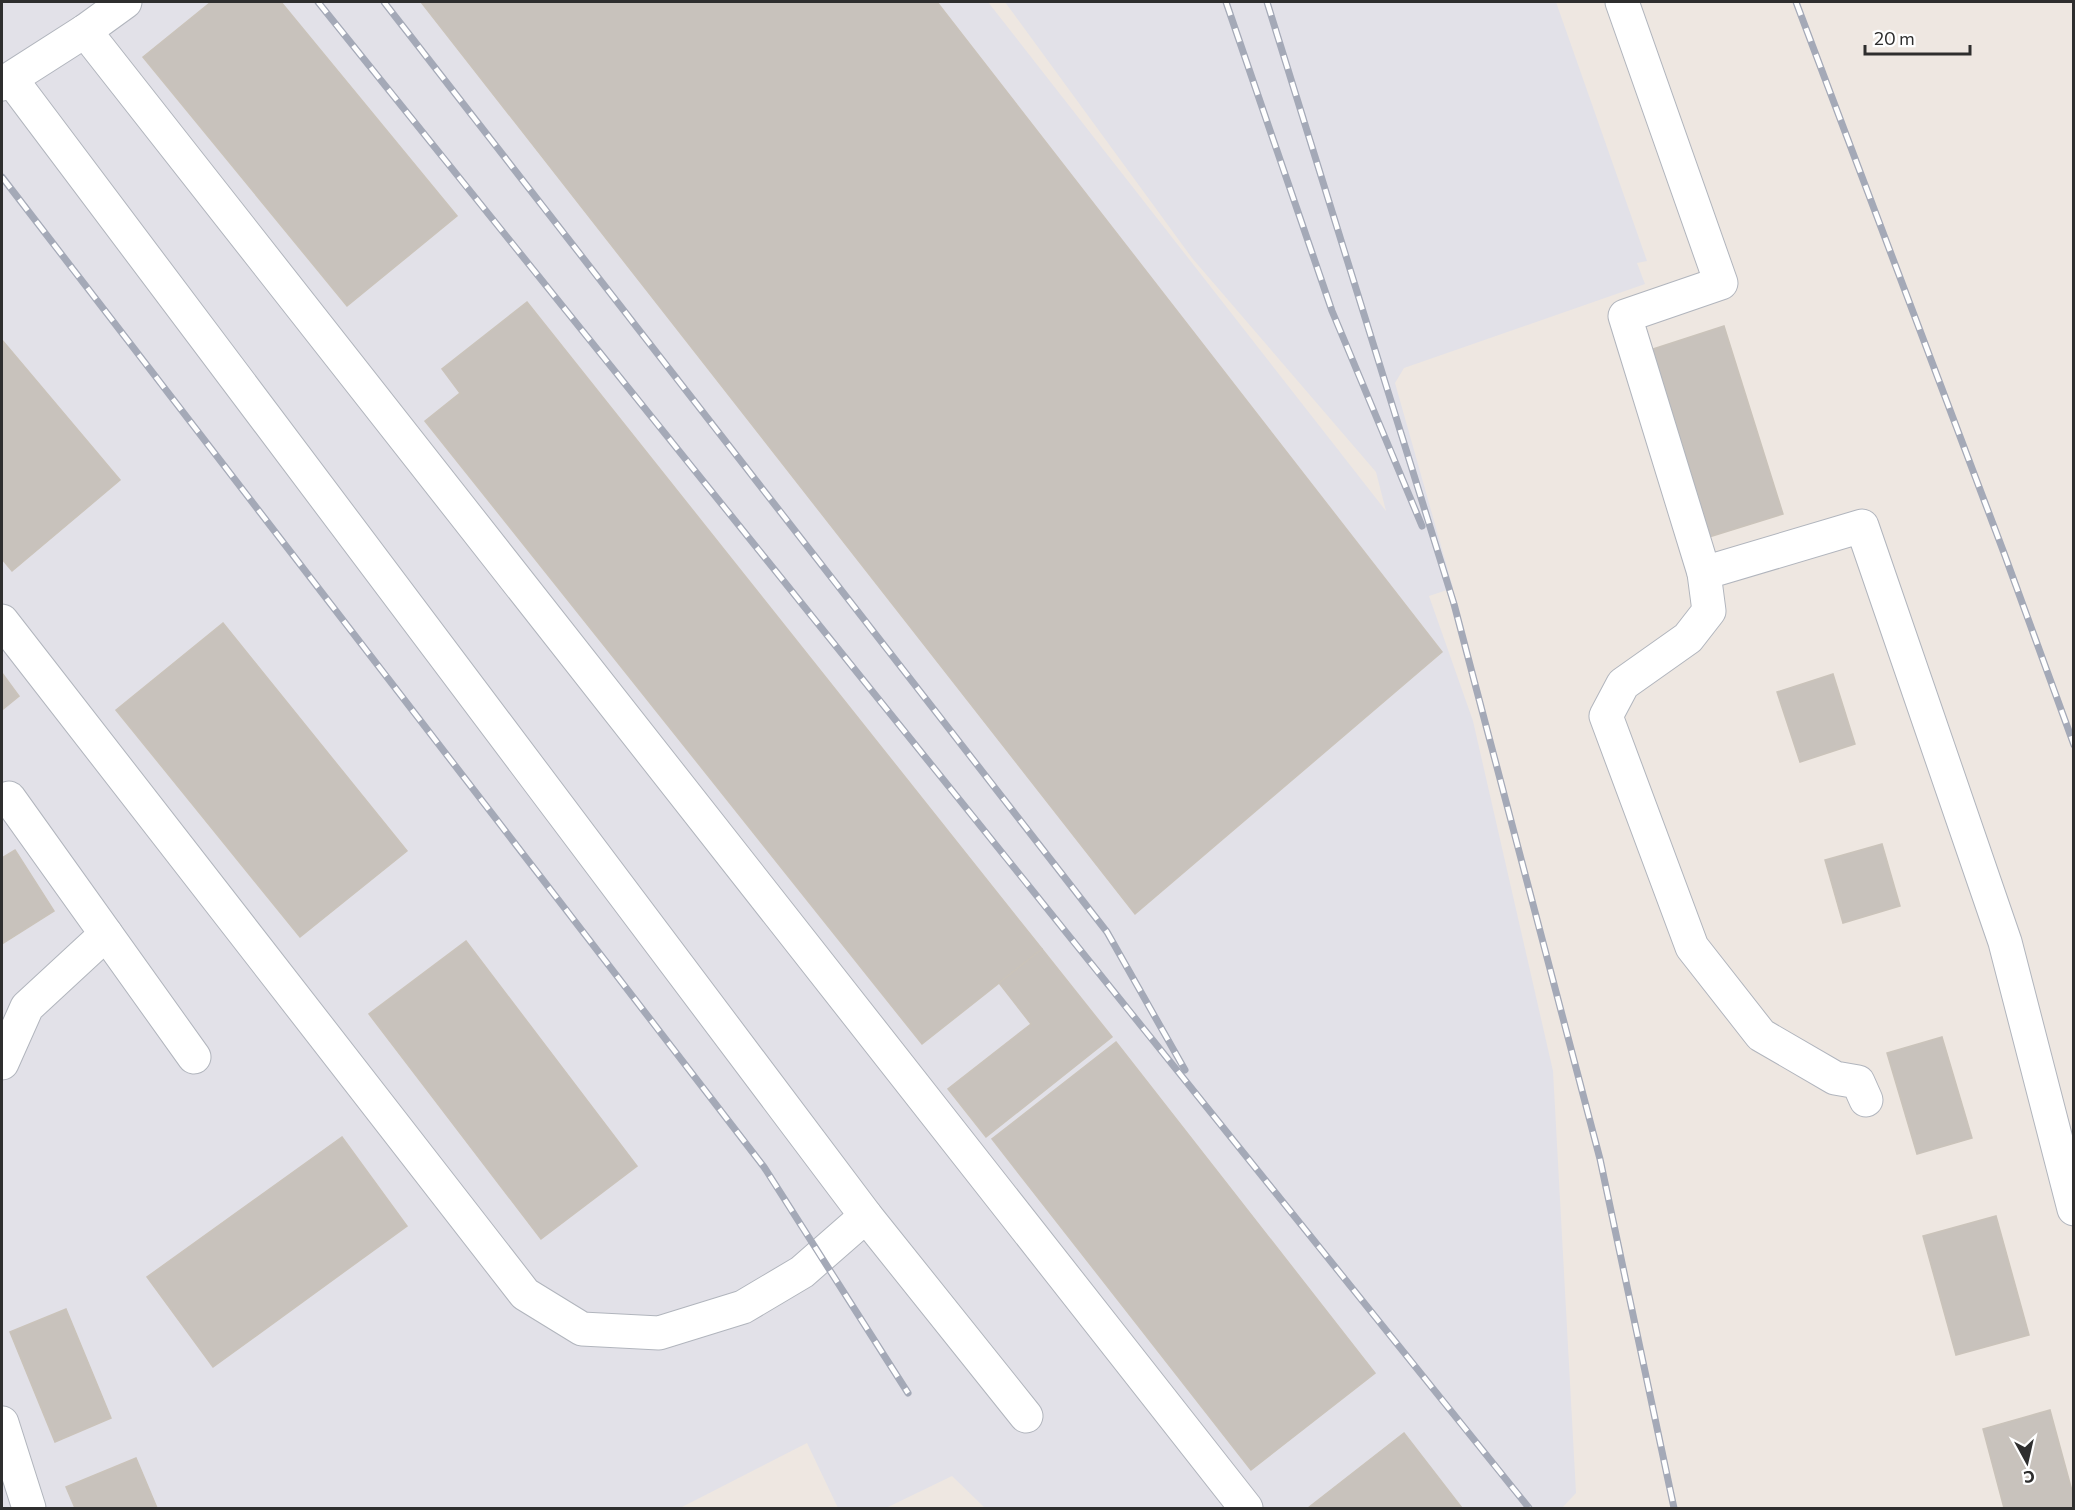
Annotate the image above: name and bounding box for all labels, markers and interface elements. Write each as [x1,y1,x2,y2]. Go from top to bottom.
scale bar [1865,18,1970,56]
text: 20 m [1874,27,1915,49]
north arrow [1997,1432,2057,1492]
text: С [2022,1467,2036,1488]

